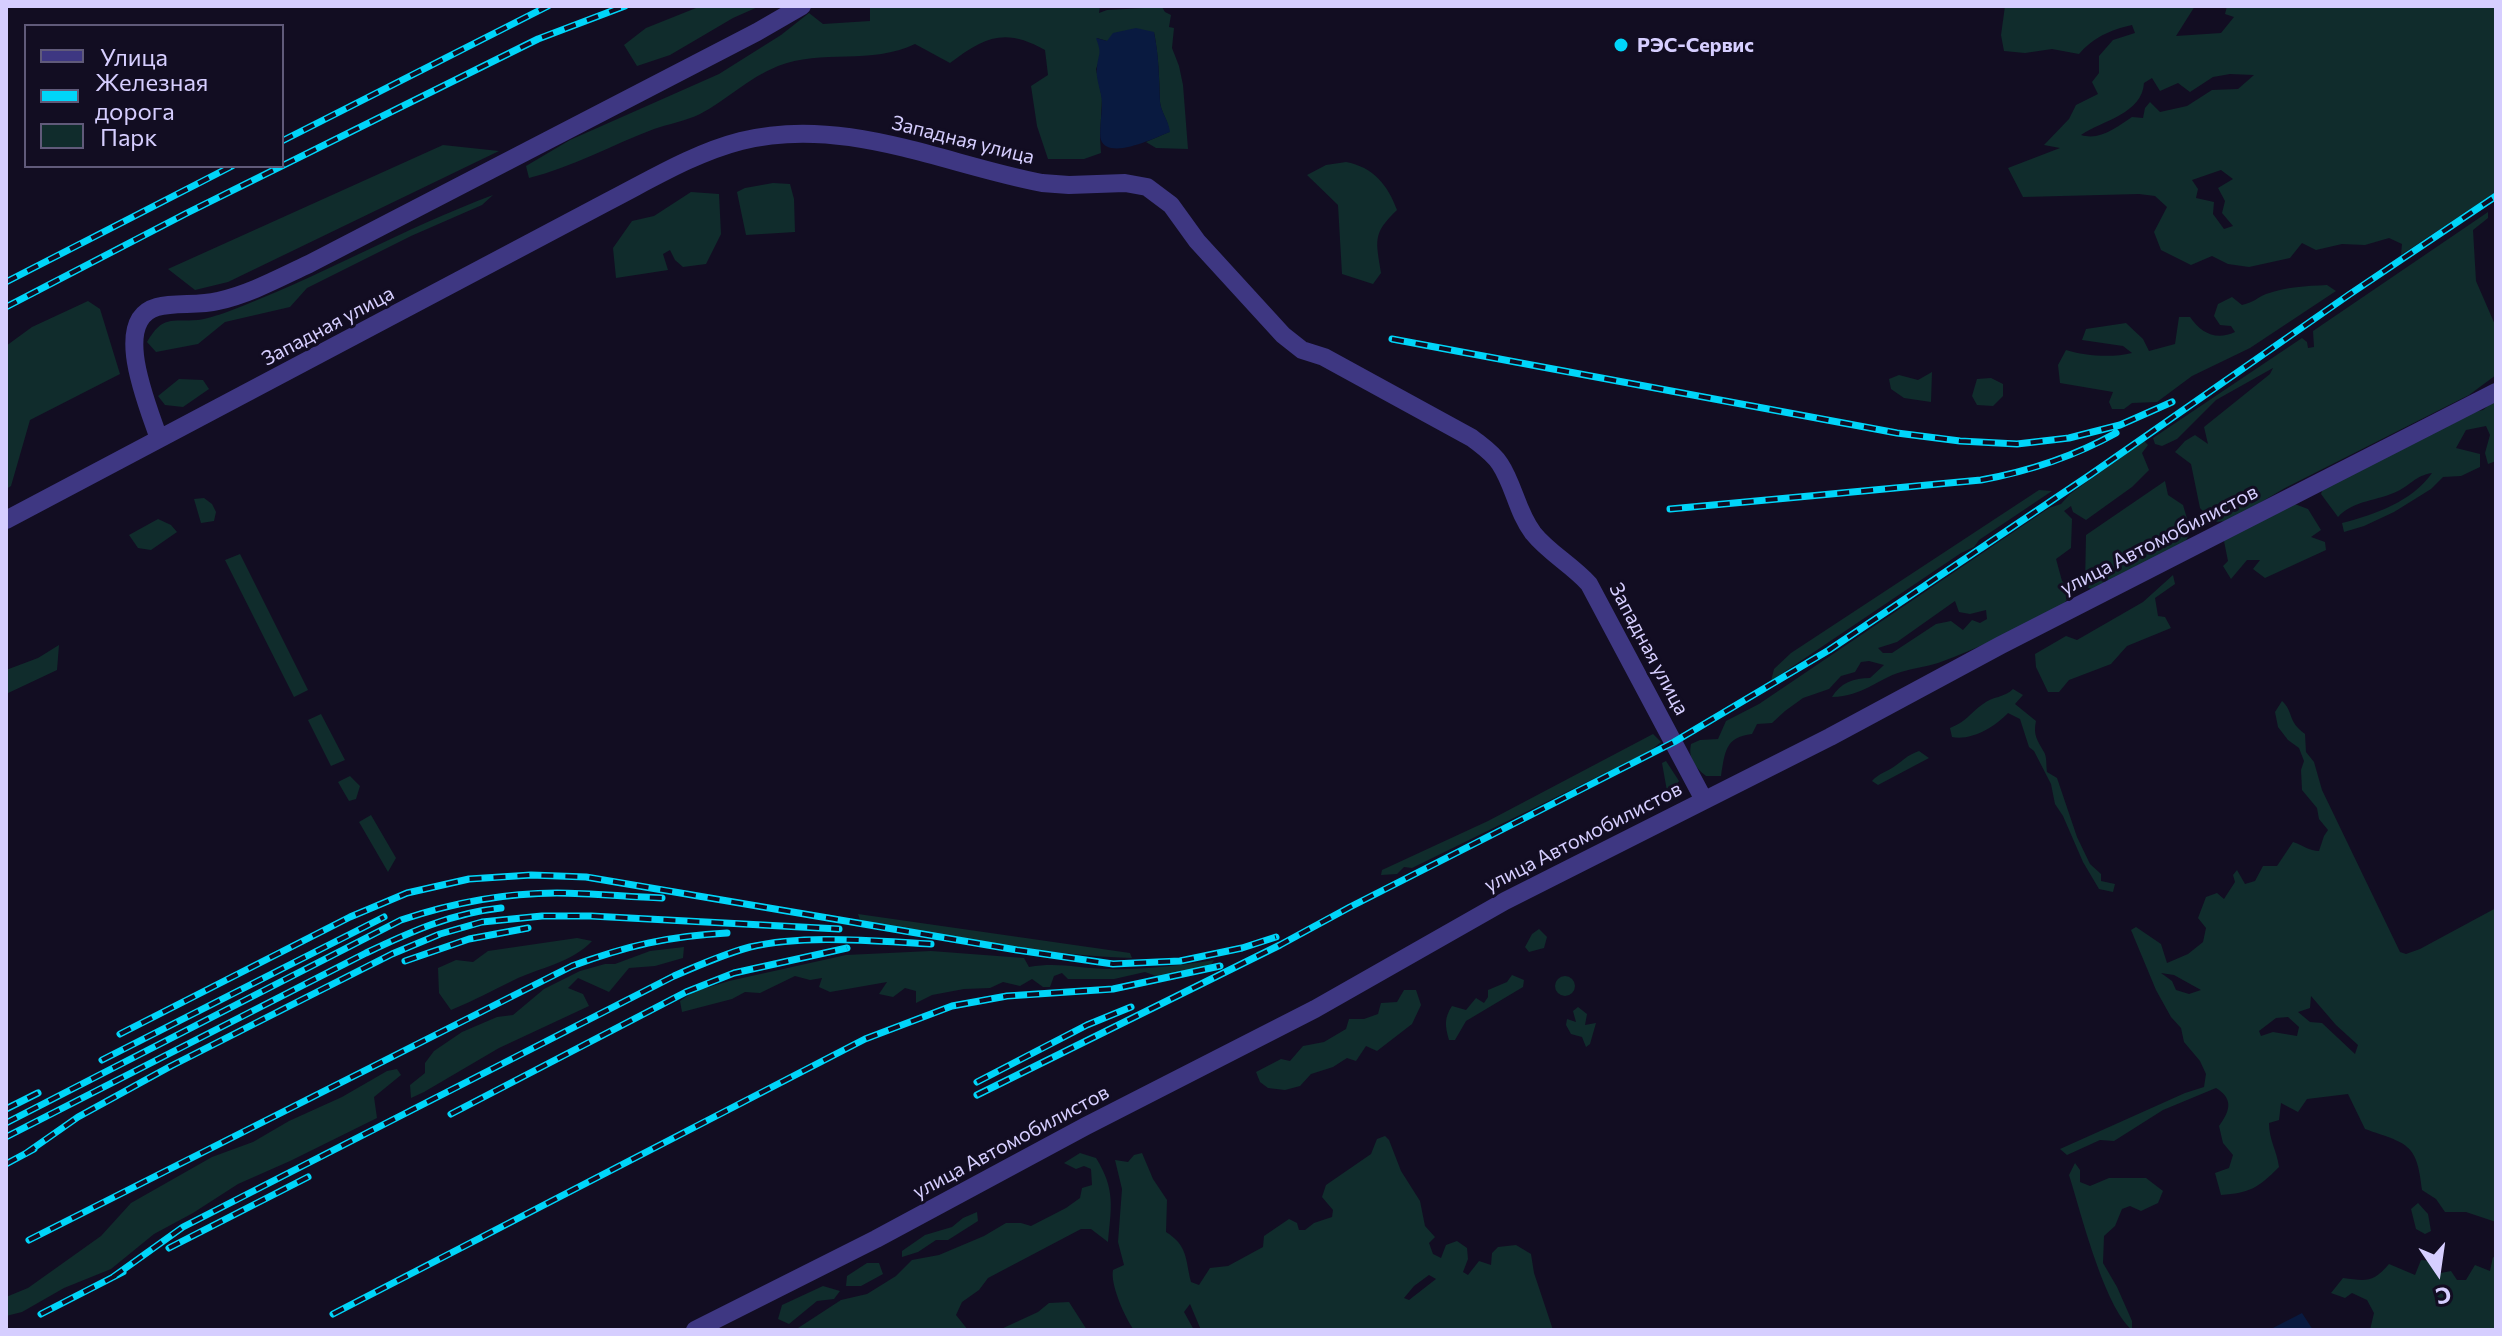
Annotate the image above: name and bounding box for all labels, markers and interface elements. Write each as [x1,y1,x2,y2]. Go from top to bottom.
legend [24,24,284,168]
place label: РЭС-Сервис [1637,33,1754,57]
marker: РЭС-Сервис [1612,36,1630,54]
text: Улица [100,42,168,71]
text: Железная дорога [95,67,208,125]
street label: Западная улица [889,111,1037,169]
text: Парк [100,122,157,151]
street label: Западная улица [258,281,398,371]
street label: улица Автомобилистов [2056,480,2262,600]
street label: Западная улица [1604,579,1694,719]
street label: улица Автомобилистов [1480,777,1686,897]
street label: улица Автомобилистов [909,1080,1113,1204]
north arrow [2398,1232,2478,1312]
text: С [2433,1281,2454,1311]

